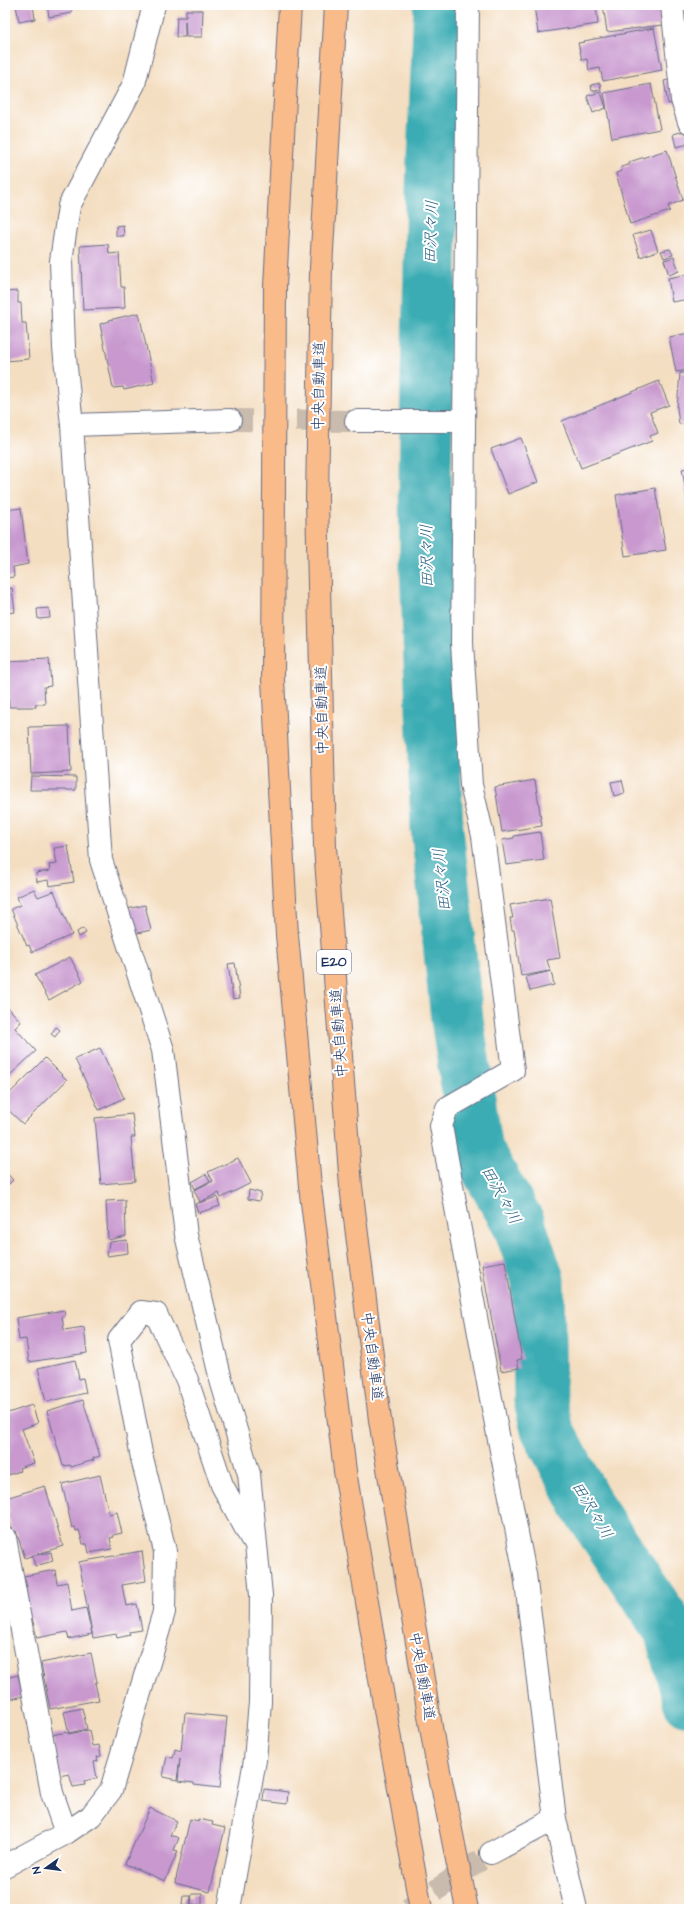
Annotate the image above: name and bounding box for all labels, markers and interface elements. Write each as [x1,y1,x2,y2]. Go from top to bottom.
water label: 田沢々川 [419,200,443,264]
street label: 中央自動車道 [308,341,330,431]
water label: 田沢々川 [415,524,439,588]
street label: 中央自動車道 [311,665,333,755]
water label: 田沢々川 [428,847,456,913]
road number: E20 [317,950,351,974]
street label: 中央自動車道 [325,987,353,1079]
water label: 田沢々川 [476,1162,526,1228]
street label: 中央自動車道 [356,1310,388,1402]
water label: 田沢々川 [566,1477,618,1543]
street label: 中央自動車道 [404,1630,440,1722]
north arrow [26,1848,66,1888]
text: N [29,1865,45,1875]

